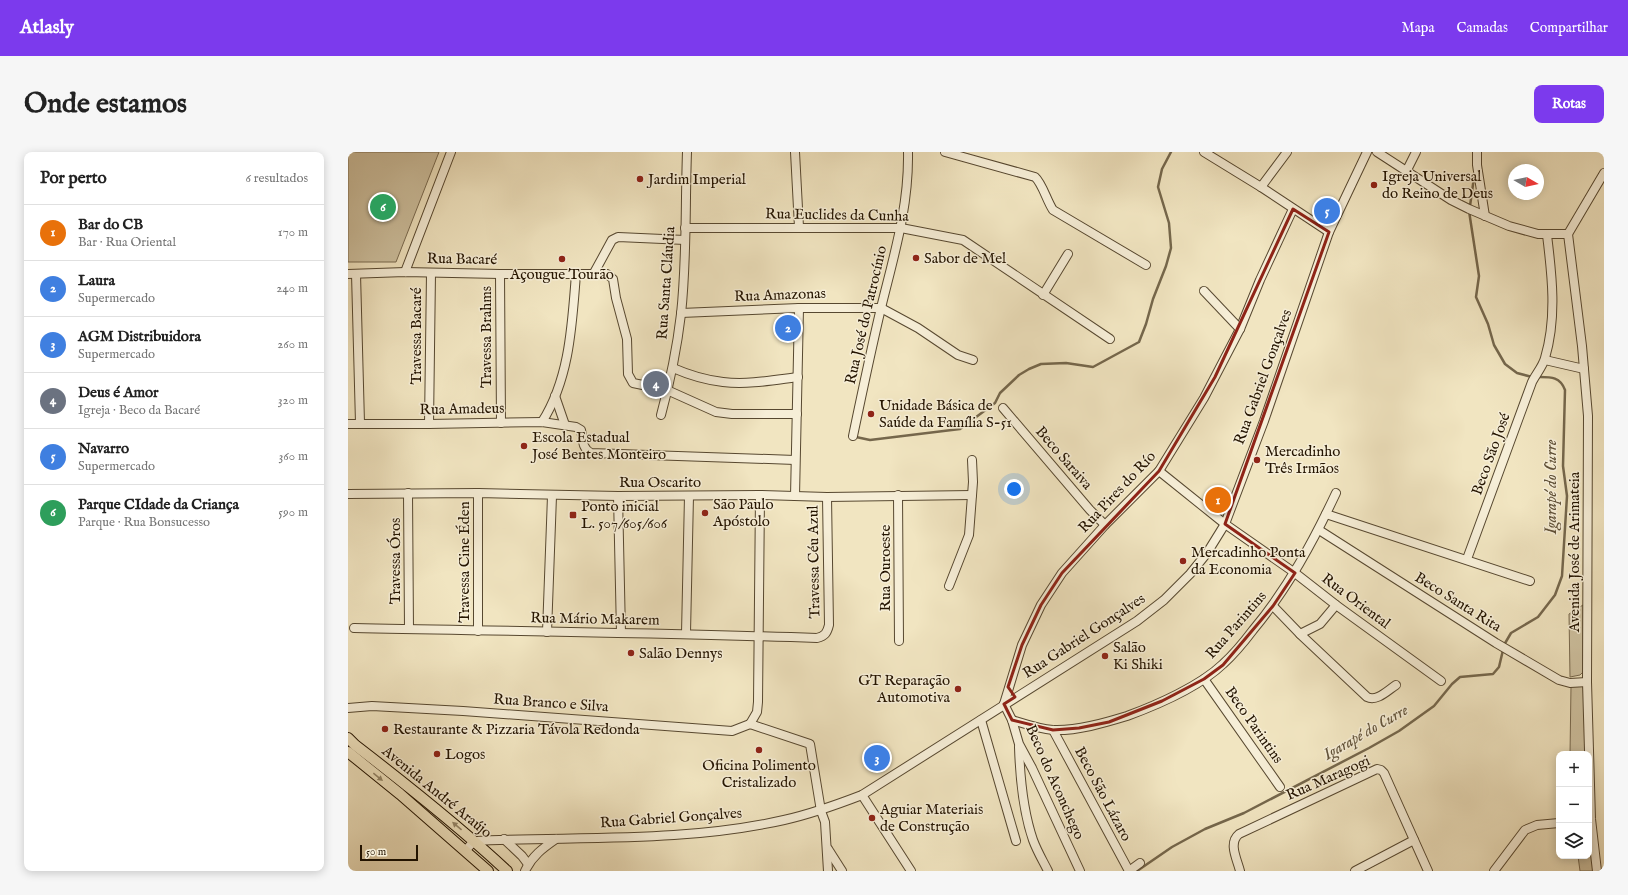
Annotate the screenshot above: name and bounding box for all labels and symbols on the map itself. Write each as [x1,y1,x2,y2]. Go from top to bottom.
north arrow [1508,164,1544,200]
place label: Igreja Universal do Reino de Deus [1382,167,1493,203]
place label: Jardim Imperial [646,170,747,189]
marker: Jardim Imperial [635,174,645,184]
marker: Igreja Universal do Reino de Deus [1369,180,1379,190]
pin: 6 [370,192,396,222]
pin: 5 [1314,196,1340,226]
street label: Rua Euclides da Cunha [765,204,910,226]
street label: Rua Santa Cláudia [653,225,679,340]
street label: Rua José do Patrocínio [841,244,891,386]
street label: Rua Bacaré [427,249,498,269]
place label: Sabor de Mel [924,249,1007,268]
marker: Sabor de Mel [911,253,921,263]
marker: Açougue Tourão [557,254,567,264]
place label: Açougue Tourão [509,265,614,284]
street label: Rua Amazonas [734,284,826,306]
street label: Travessa Brahms [477,286,496,388]
street label: Travessa Bacaré [407,287,426,385]
street label: Rua Gabriel Gonçalves [1230,307,1296,447]
pin: 2 [775,313,801,343]
pin: 4 [643,369,669,399]
place label: Unidade Básica de Saúde da Família S-51 [879,396,1012,432]
street label: Rua Amadeus [419,399,505,419]
marker: Unidade Básica de Saúde da Família S-51 [866,409,876,419]
street label: Beco São José [1467,410,1515,498]
street label: Beco Saraiva [1031,422,1097,494]
place label: Escola Estadual José Bentes Monteiro [530,428,666,464]
water label: Igarapé do Curre [1542,439,1562,535]
marker: Escola Estadual José Bentes Monteiro [519,441,529,451]
place label: Mercadinho Três Irmãos [1265,442,1340,478]
street label: Rua Pires do Río [1074,447,1160,537]
marker: Mercadinho Três Irmãos [1252,455,1262,465]
street label: Avenida José de Arimateia [1565,471,1584,633]
street label: Rua Oscarito [619,473,701,492]
your location [1004,479,1024,499]
pin: 1 [1205,485,1231,515]
place label: São Paulo Apóstolo [712,495,773,531]
place label: Ponto inicial L. 507/605/606 [581,497,668,533]
street label: Travessa Cine Éden [455,501,474,623]
street label: Travessa Céu Azul [803,504,824,619]
marker: São Paulo Apóstolo [700,508,710,518]
marker: Ponto inicial L. 507/605/606 [568,510,578,520]
street label: Travessa Óros [386,518,405,604]
street label: Rua Ouroeste [876,524,895,611]
place label: Mercadinho Ponta da Economia [1191,543,1306,579]
marker: Mercadinho Ponta da Economia [1178,556,1188,566]
street label: Beco Santa Rita [1411,568,1505,636]
street label: Rua Oriental [1318,569,1395,634]
street label: Rua Parintins [1201,587,1271,663]
street label: Rua Gabriel Gonçalves [1019,589,1149,683]
street label: Rua Mário Makarem [530,608,660,630]
place label: Salão Ki Shiki [1113,638,1163,674]
place label: Salão Dennys [639,644,723,663]
marker: Salão Dennys [626,648,636,658]
marker: Salão Ki Shiki [1100,651,1110,661]
place label: GT Reparação Automotiva [858,671,951,707]
street label: Beco Parintins [1221,683,1287,767]
marker: GT Reparação Automotiva [953,684,963,694]
street label: Rua Branco e Silva [493,689,610,717]
water label: Igarapé do Curre [1319,700,1413,766]
place label: Restaurante & Pizzaria Távola Redonda [393,720,640,739]
street label: Beco do Aconchego [1021,721,1089,843]
marker: Restaurante & Pizzaria Távola Redonda [380,724,390,734]
street label: Avenida André Araújo [377,741,496,842]
pin: 3 [864,743,890,773]
street label: Beco São Lázaro [1070,743,1136,845]
place label: Logos [445,745,485,764]
marker: Oficina Polimento Cristalizado [754,745,764,755]
marker: Logos [432,749,442,759]
street label: Rua Maragogi [1283,751,1373,805]
place label: Oficina Polimento Cristalizado [702,756,816,792]
one-way arrow [373,772,384,781]
place label: Aguiar Materiais de Construção [879,800,983,836]
street label: Rua Gabriel Gonçalves [599,804,743,832]
marker: Aguiar Materiais de Construção [867,813,877,823]
one-way arrow [452,822,463,831]
scale bar [360,843,418,862]

